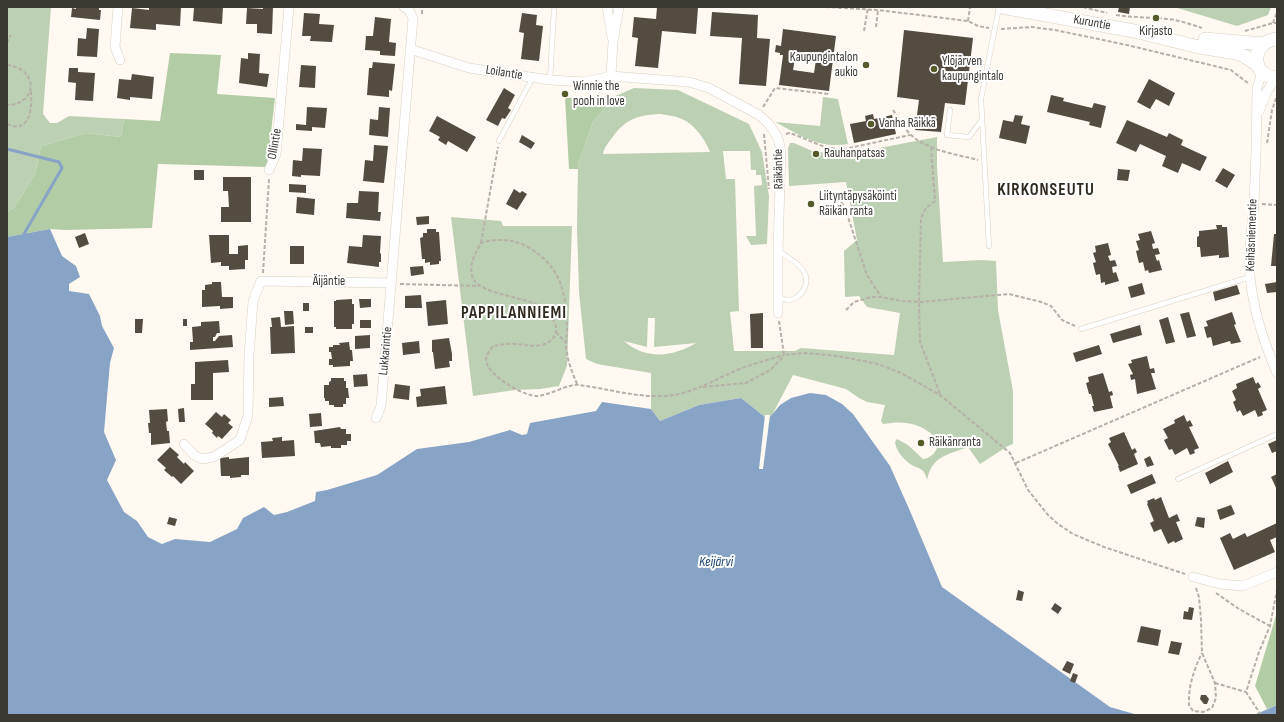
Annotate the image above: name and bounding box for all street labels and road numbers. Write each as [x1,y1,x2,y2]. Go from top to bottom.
street label: Kuruntie [1072,12,1112,34]
street label: Loilantie [484,62,524,84]
street label: Ollintie [265,127,285,161]
street label: Räikäntie [771,149,787,189]
street label: Keihäsniementie [1243,198,1261,272]
street label: Äijäntie [313,274,345,290]
street label: Lukkarintie [376,326,396,376]

